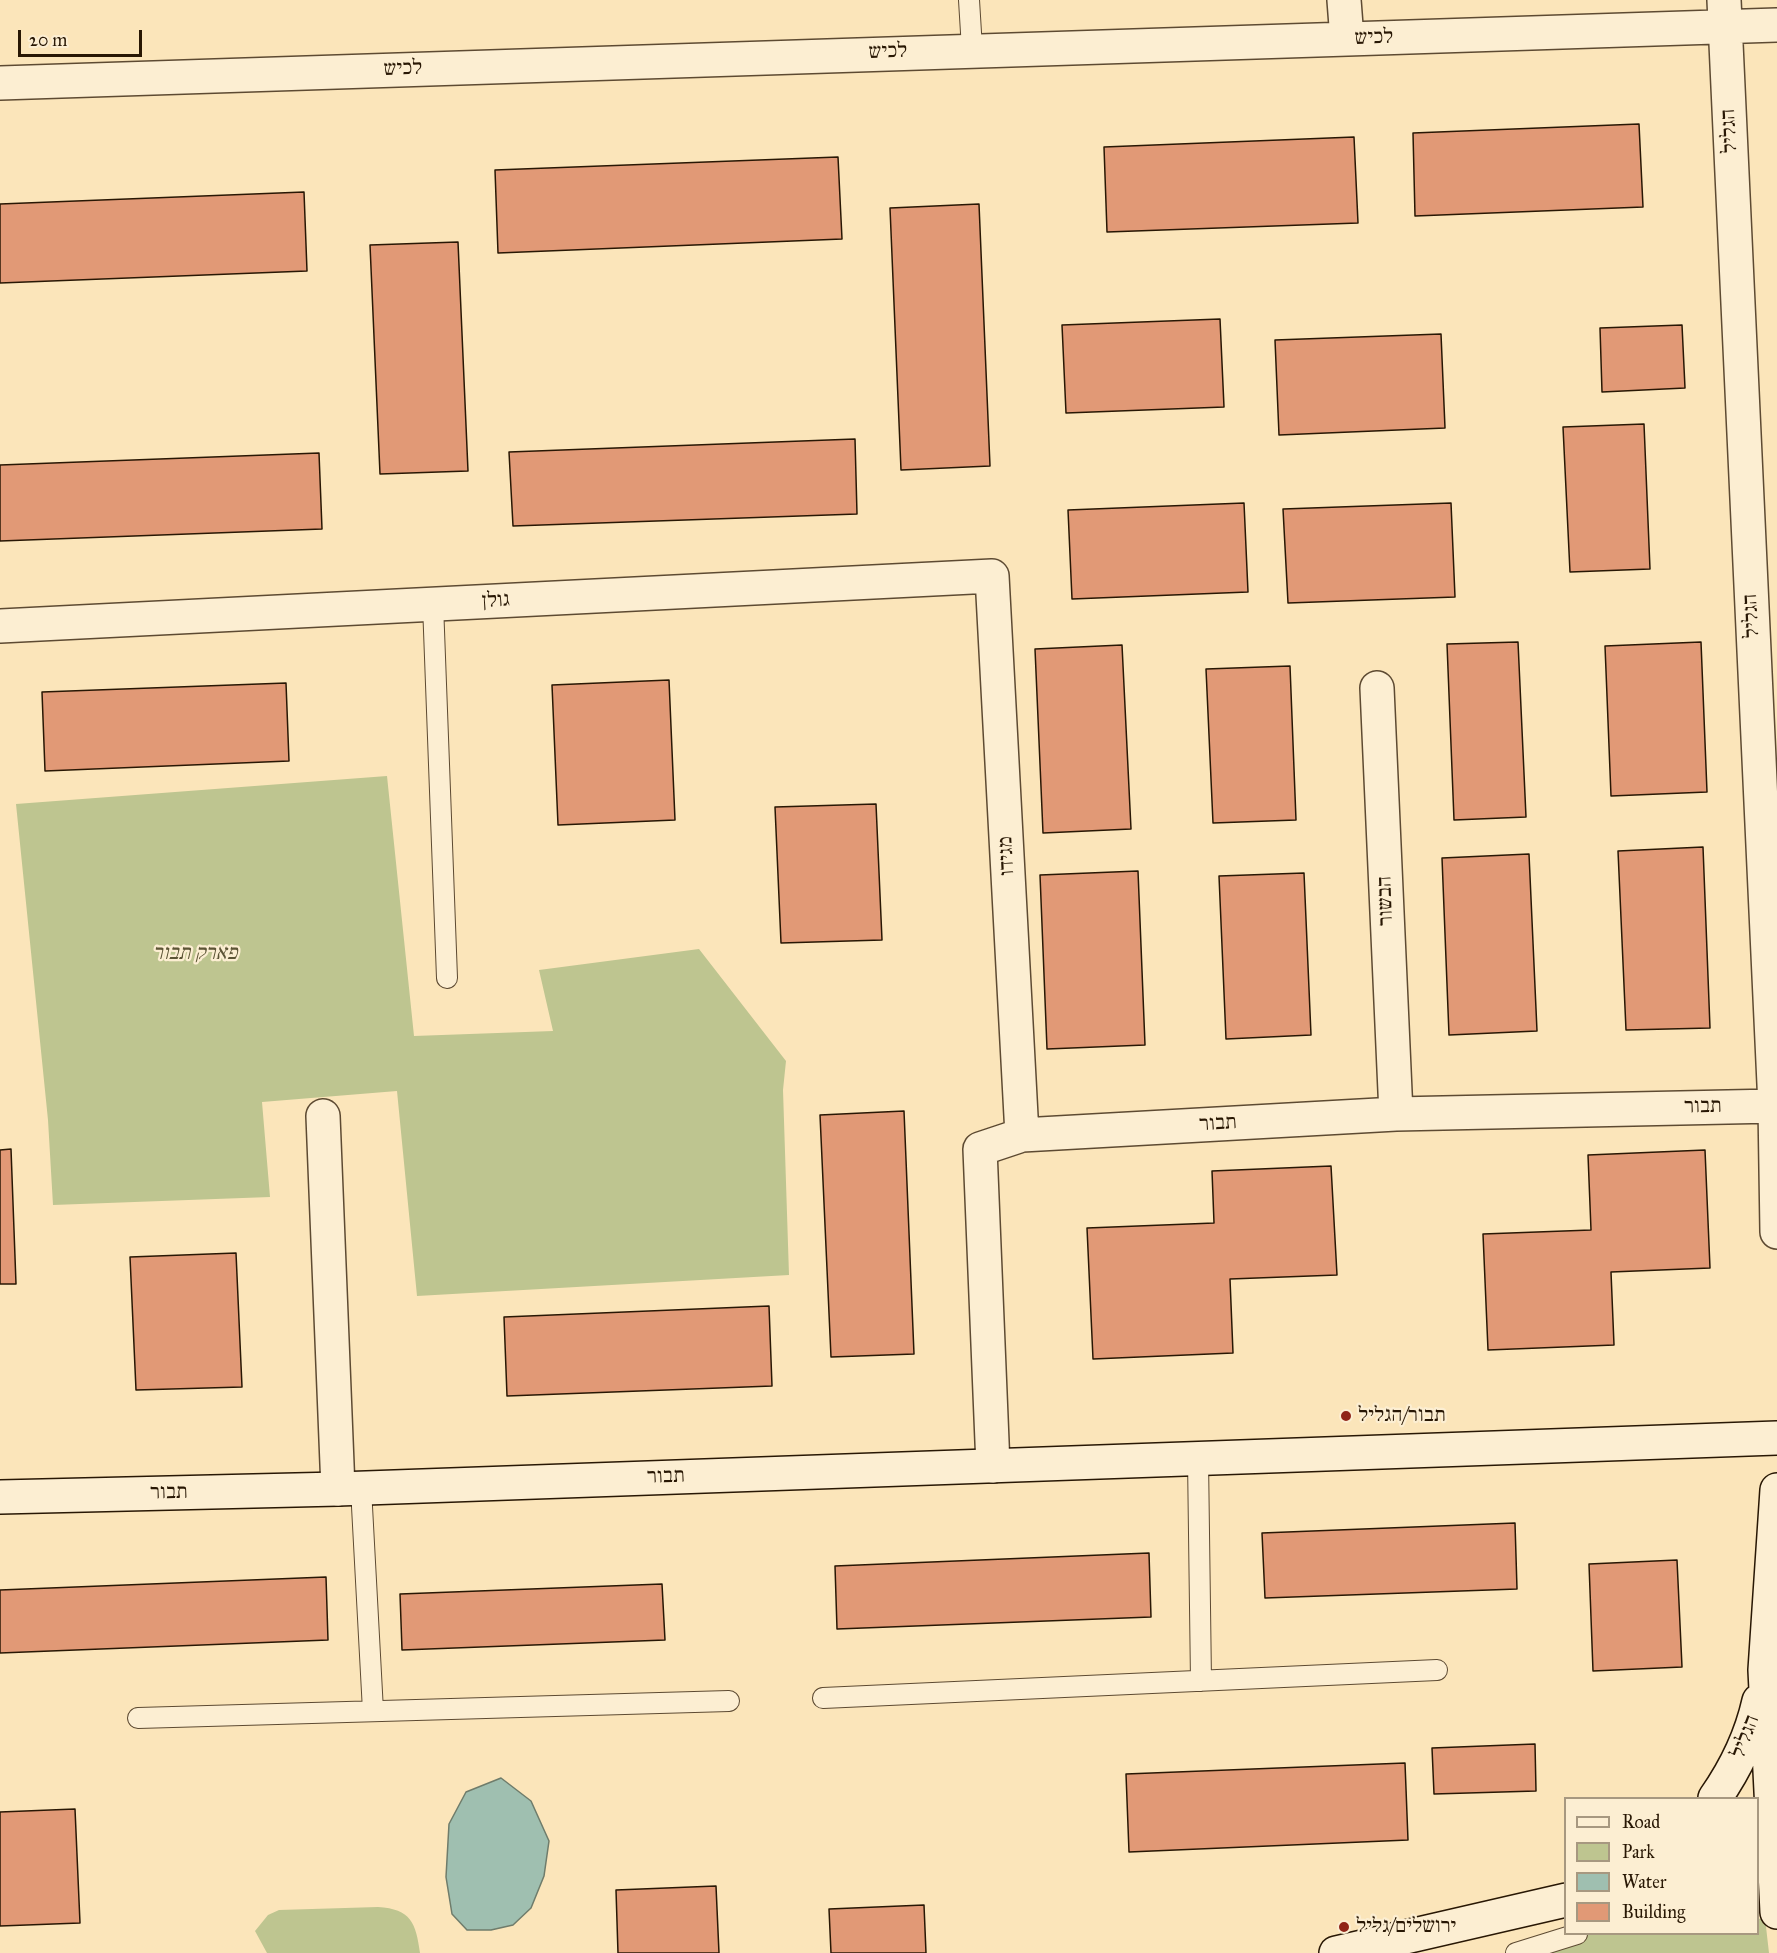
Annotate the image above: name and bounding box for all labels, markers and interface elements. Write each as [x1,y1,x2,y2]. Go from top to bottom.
scale bar [21,18,146,56]
street label: לכיש [1354,25,1394,51]
text: 20 m [29,29,67,51]
street label: לכיש [868,39,908,65]
street label: לכיש [383,56,423,82]
street label: הגליל [1716,108,1744,154]
street label: גולן [481,588,511,614]
street label: הגליל [1738,593,1766,639]
street label: מגידו [993,836,1021,876]
street label: הבשור [1373,876,1399,926]
park label: פארק תבור [153,941,237,967]
street label: תבור [1684,1094,1722,1120]
street label: תבור [1198,1110,1238,1138]
place label: תבור/הגליל [1358,1403,1446,1429]
marker: תבור/הגליל [1339,1409,1353,1423]
street label: תבור [647,1464,685,1490]
street label: תבור [150,1480,188,1506]
street label: הגליל [1726,1712,1766,1762]
legend [1564,1797,1759,1935]
text: Road [1622,1811,1660,1833]
text: Park [1622,1841,1655,1863]
text: Water [1622,1871,1666,1893]
text: Building [1622,1901,1685,1923]
place label: ירושלים/גליל [1356,1914,1456,1940]
marker: ירושלים/גליל [1337,1920,1351,1934]

